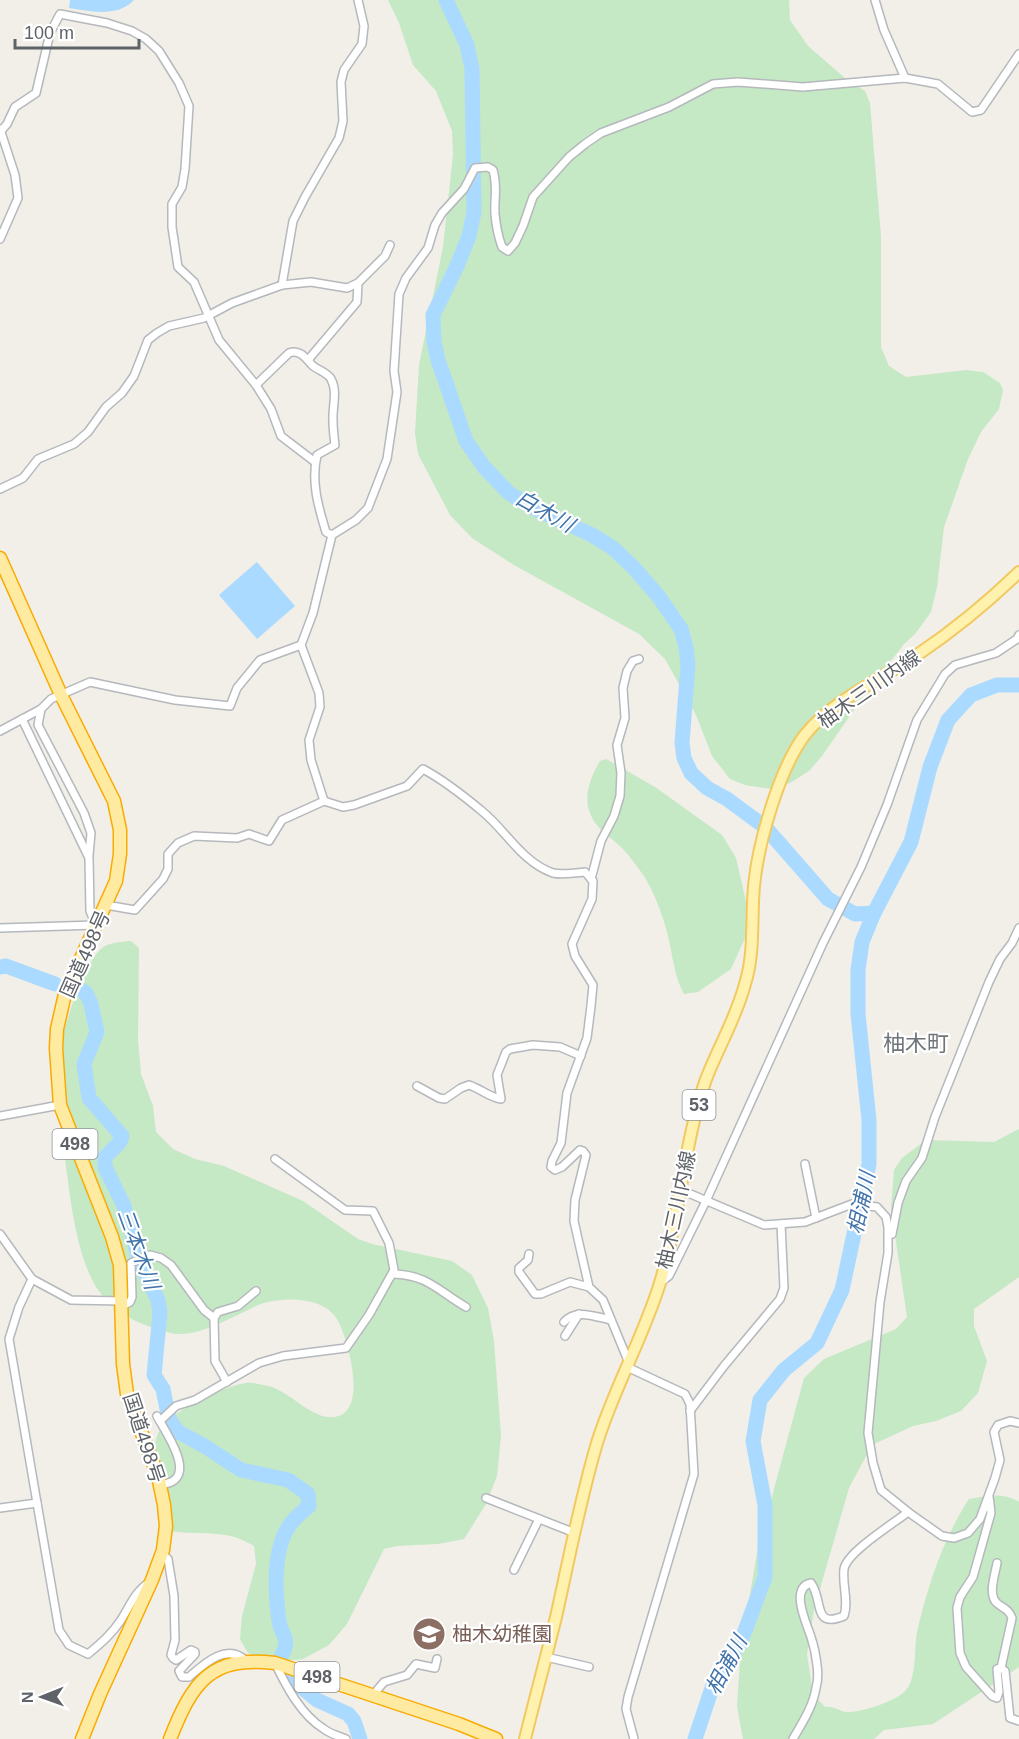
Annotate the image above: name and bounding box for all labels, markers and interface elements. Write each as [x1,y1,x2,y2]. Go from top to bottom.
scale bar [15,12,140,50]
text: 100 m [24,23,74,43]
water label: 白木川 [512,486,580,537]
street label: 柚木三川内線 [814,646,924,732]
street label: 国道498号 [56,907,114,1001]
district label: 柚木町 [883,1031,949,1056]
road number: 53 [682,1090,716,1120]
road number: 498 [52,1129,98,1159]
street label: 柚木三川内線 [653,1149,699,1271]
water label: 相浦川 [843,1168,879,1236]
water label: 三本木川 [114,1206,165,1294]
street label: 国道498号 [119,1390,169,1486]
school or university icon: 柚木幼稚園 [411,1616,447,1652]
place label: 柚木幼稚園 [452,1623,552,1645]
water label: 相浦川 [701,1630,752,1698]
road number: 498 [294,1662,340,1692]
north arrow [12,1667,72,1727]
text: N [19,1691,36,1703]

